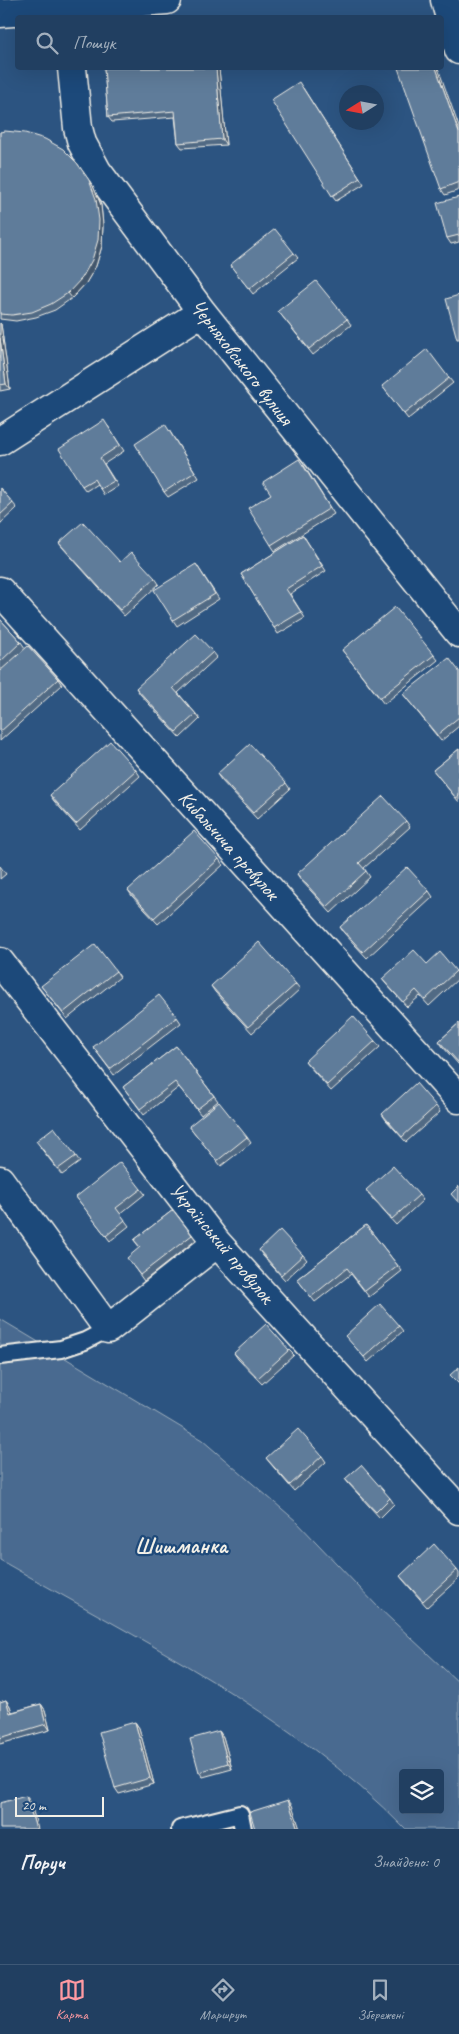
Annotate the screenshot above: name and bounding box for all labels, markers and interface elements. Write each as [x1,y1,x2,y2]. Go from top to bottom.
search box [15,15,444,70]
icon: search [33,29,61,57]
text: Пошук [73,31,115,55]
north arrow [339,85,384,130]
street label: Черняховського вулиця [185,294,300,431]
street label: Кибальчича провулок [173,785,287,907]
street label: Український провулок [164,1177,281,1310]
district label: Шишманка [135,1532,230,1560]
map controls [399,1769,444,1814]
button: layers [399,1769,444,1814]
scale bar [15,1794,104,1817]
text: 20 m [22,1797,46,1814]
text: Поруч [20,1849,65,1875]
text: Знайдено: 0 [373,1852,439,1872]
tab: Карта [56,1976,88,2023]
tab: Маршрут [200,1976,246,2023]
tab: Збережені [358,1976,403,2023]

